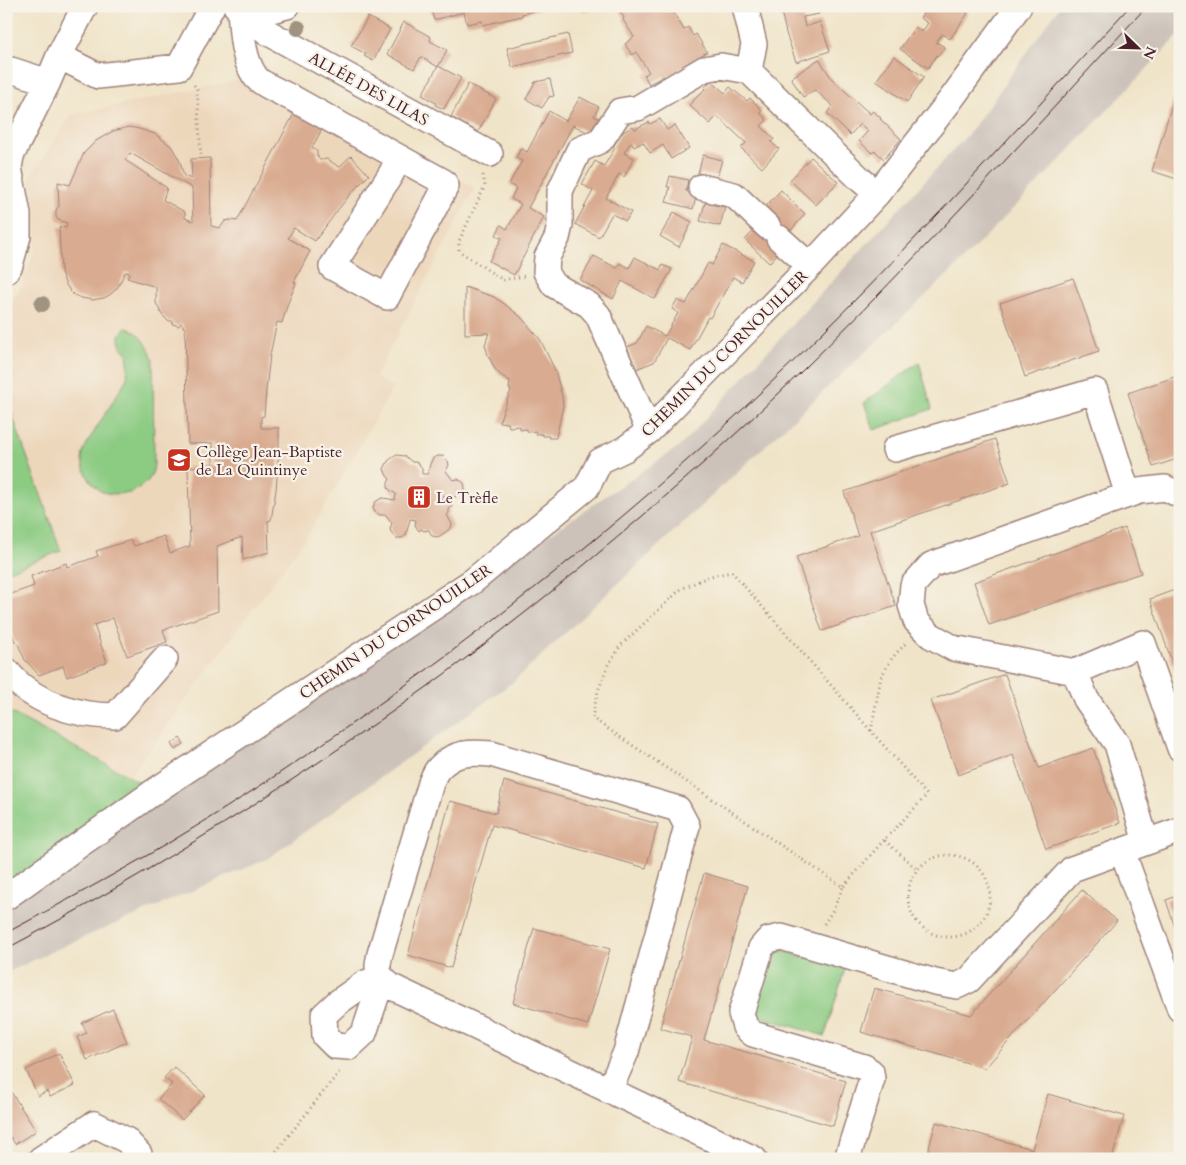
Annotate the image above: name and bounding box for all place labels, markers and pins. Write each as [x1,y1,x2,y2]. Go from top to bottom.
place label: Collège Jean-Baptiste de La Quintinye [196,441,342,481]
school or university icon: Collège Jean-Baptiste de La Quintinye [166,447,192,473]
building icon: Le Trèfle [406,484,432,510]
place label: Le Trèfle [436,487,498,509]

